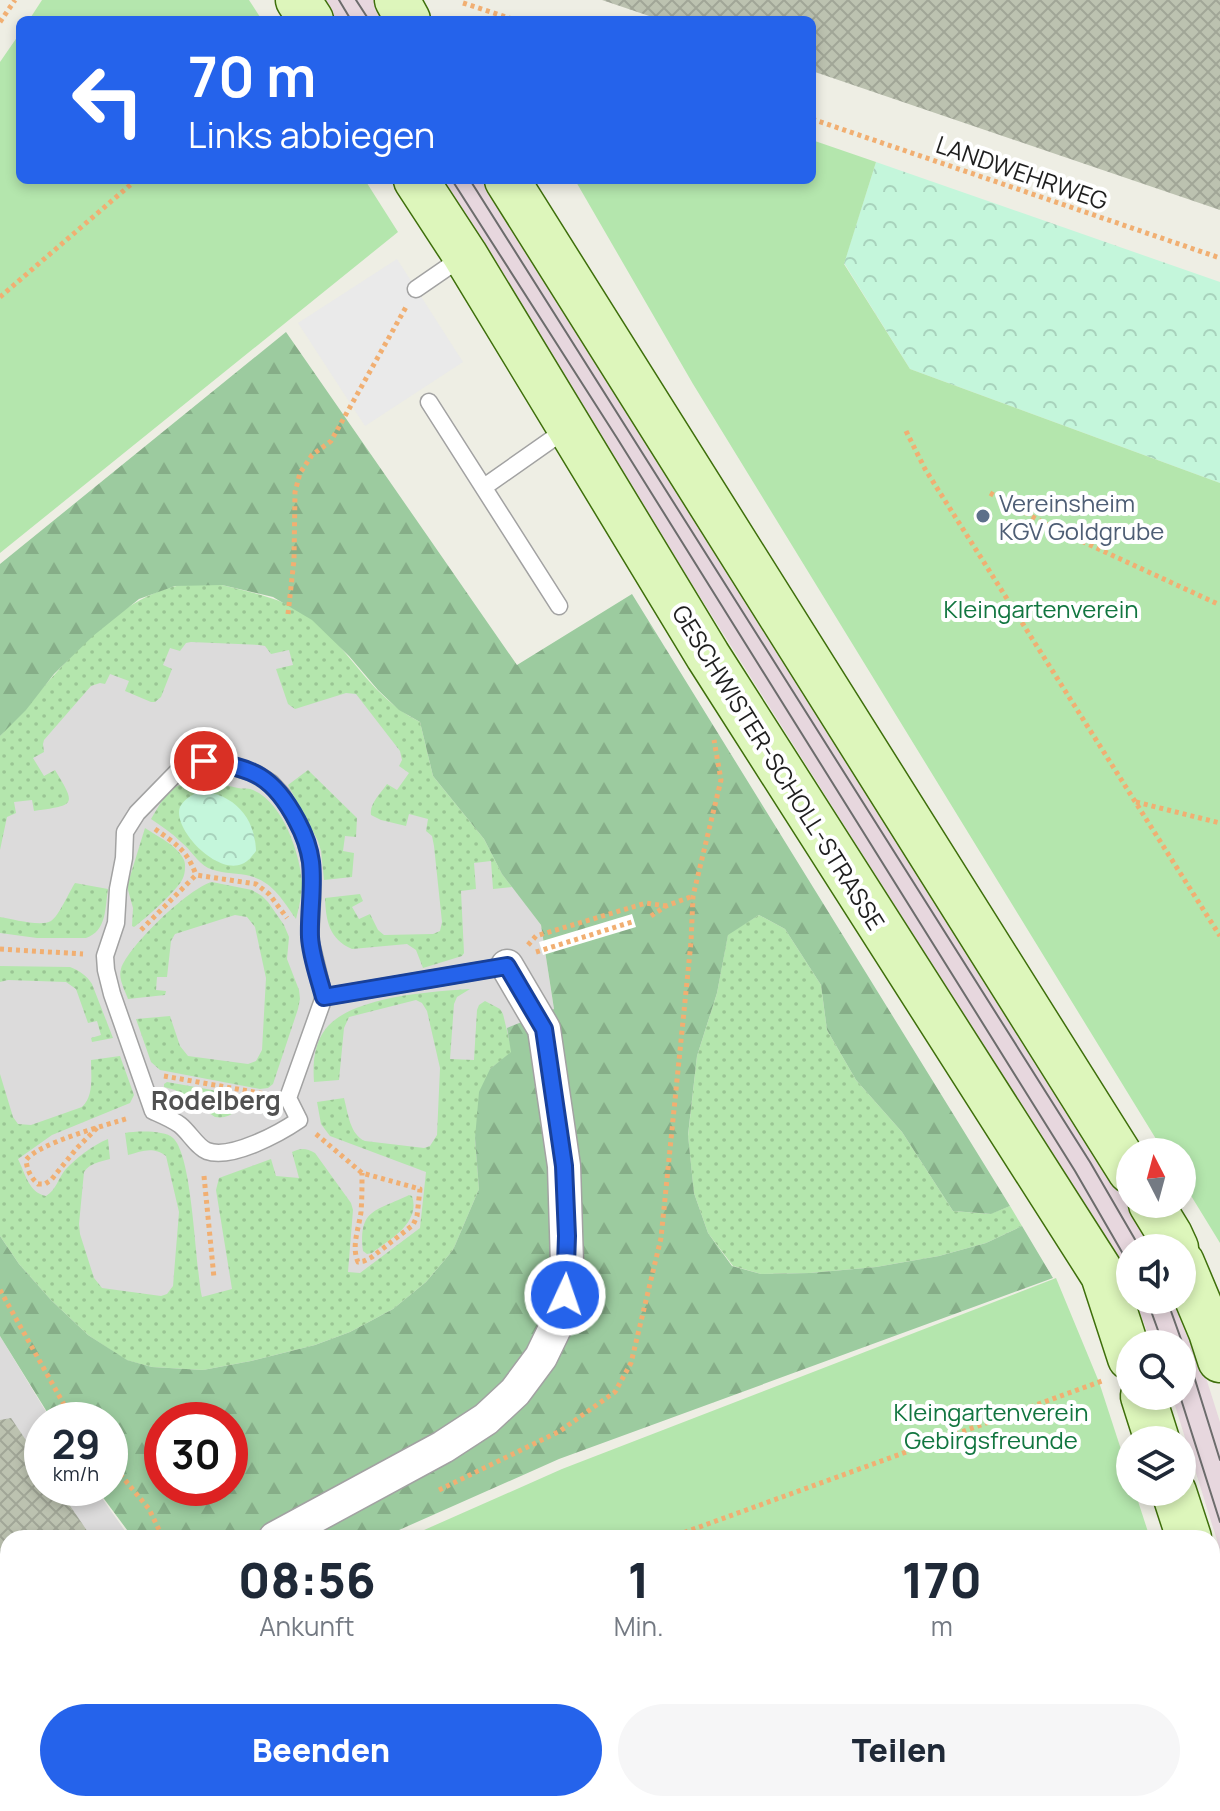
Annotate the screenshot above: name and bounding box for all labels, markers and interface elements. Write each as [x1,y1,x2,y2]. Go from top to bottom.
text: 70 m [188,37,316,114]
icon: left [56,48,160,152]
text: Links abbiegen [188,110,435,159]
street label: LANDWEHRWEG [932,127,1112,217]
place label: Vereinsheim KGV Goldgrube [999,486,1164,547]
marker: Vereinsheim KGV Goldgrube [974,507,992,525]
park label: Kleingartenverein [943,592,1139,625]
street label: GESCHWISTER-SCHOLL-STRASSE [665,598,893,936]
pin [170,727,238,795]
icon: arrive [182,739,226,783]
district label: Rodelberg [151,1082,281,1118]
north arrow [1116,1138,1196,1218]
map controls [1116,1138,1196,1506]
button: sound [1116,1234,1196,1314]
position arrow [523,1253,607,1337]
button: search [1116,1330,1196,1410]
park label: Kleingartenverein Gebirgsfreunde [893,1395,1089,1456]
speed limit sign: 30 [144,1402,248,1506]
text: 29 [52,1416,100,1471]
button: layers [1116,1426,1196,1506]
text: km/h [53,1460,99,1487]
text: 08:56 [238,1547,376,1612]
text: 1 [628,1547,650,1612]
text: 170 [902,1547,982,1612]
text: Ankunft [259,1608,354,1644]
text: Min. [614,1608,664,1644]
text: m [931,1608,953,1644]
button: Beenden [40,1704,602,1796]
button: Teilen [618,1704,1180,1796]

